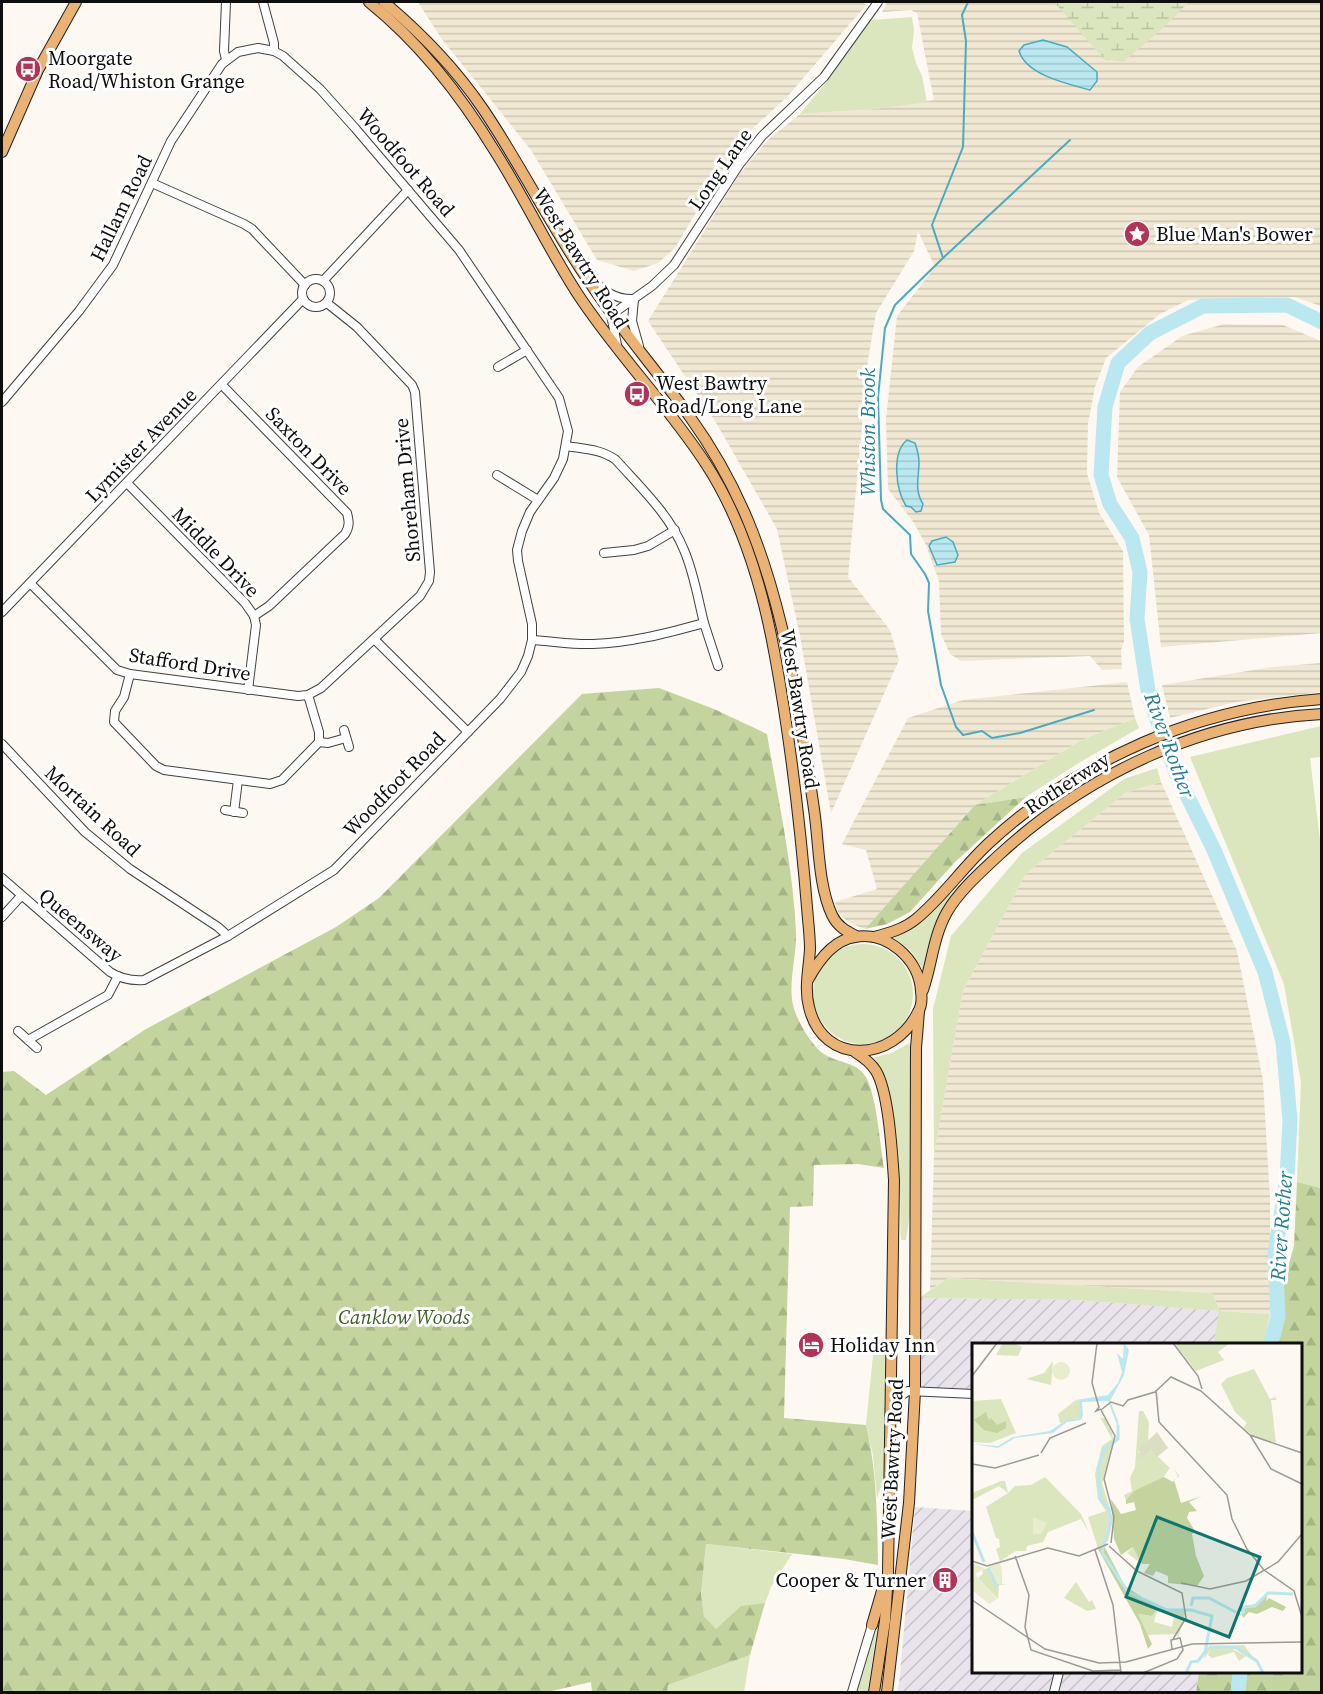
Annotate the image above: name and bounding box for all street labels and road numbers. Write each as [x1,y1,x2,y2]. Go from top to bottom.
street label: Woodfoot Road [351,101,462,223]
street label: Long Lane [681,122,759,216]
street label: Hallam Road [83,149,159,266]
street label: West Bawtry Road [526,182,636,334]
street label: Lymister Avenue [79,381,203,509]
street label: Saxton Drive [260,400,358,502]
street label: Shoreham Drive [387,417,427,563]
street label: Middle Drive [166,501,266,603]
street label: West Bawtry Road [774,627,827,791]
street label: Stafford Drive [127,641,253,687]
street label: Woodfoot Road [337,725,452,843]
street label: Rotherway [1019,745,1116,821]
street label: Mortain Road [39,759,148,863]
street label: Queensway [33,881,130,969]
street label: West Bawtry Road [874,1377,910,1540]

